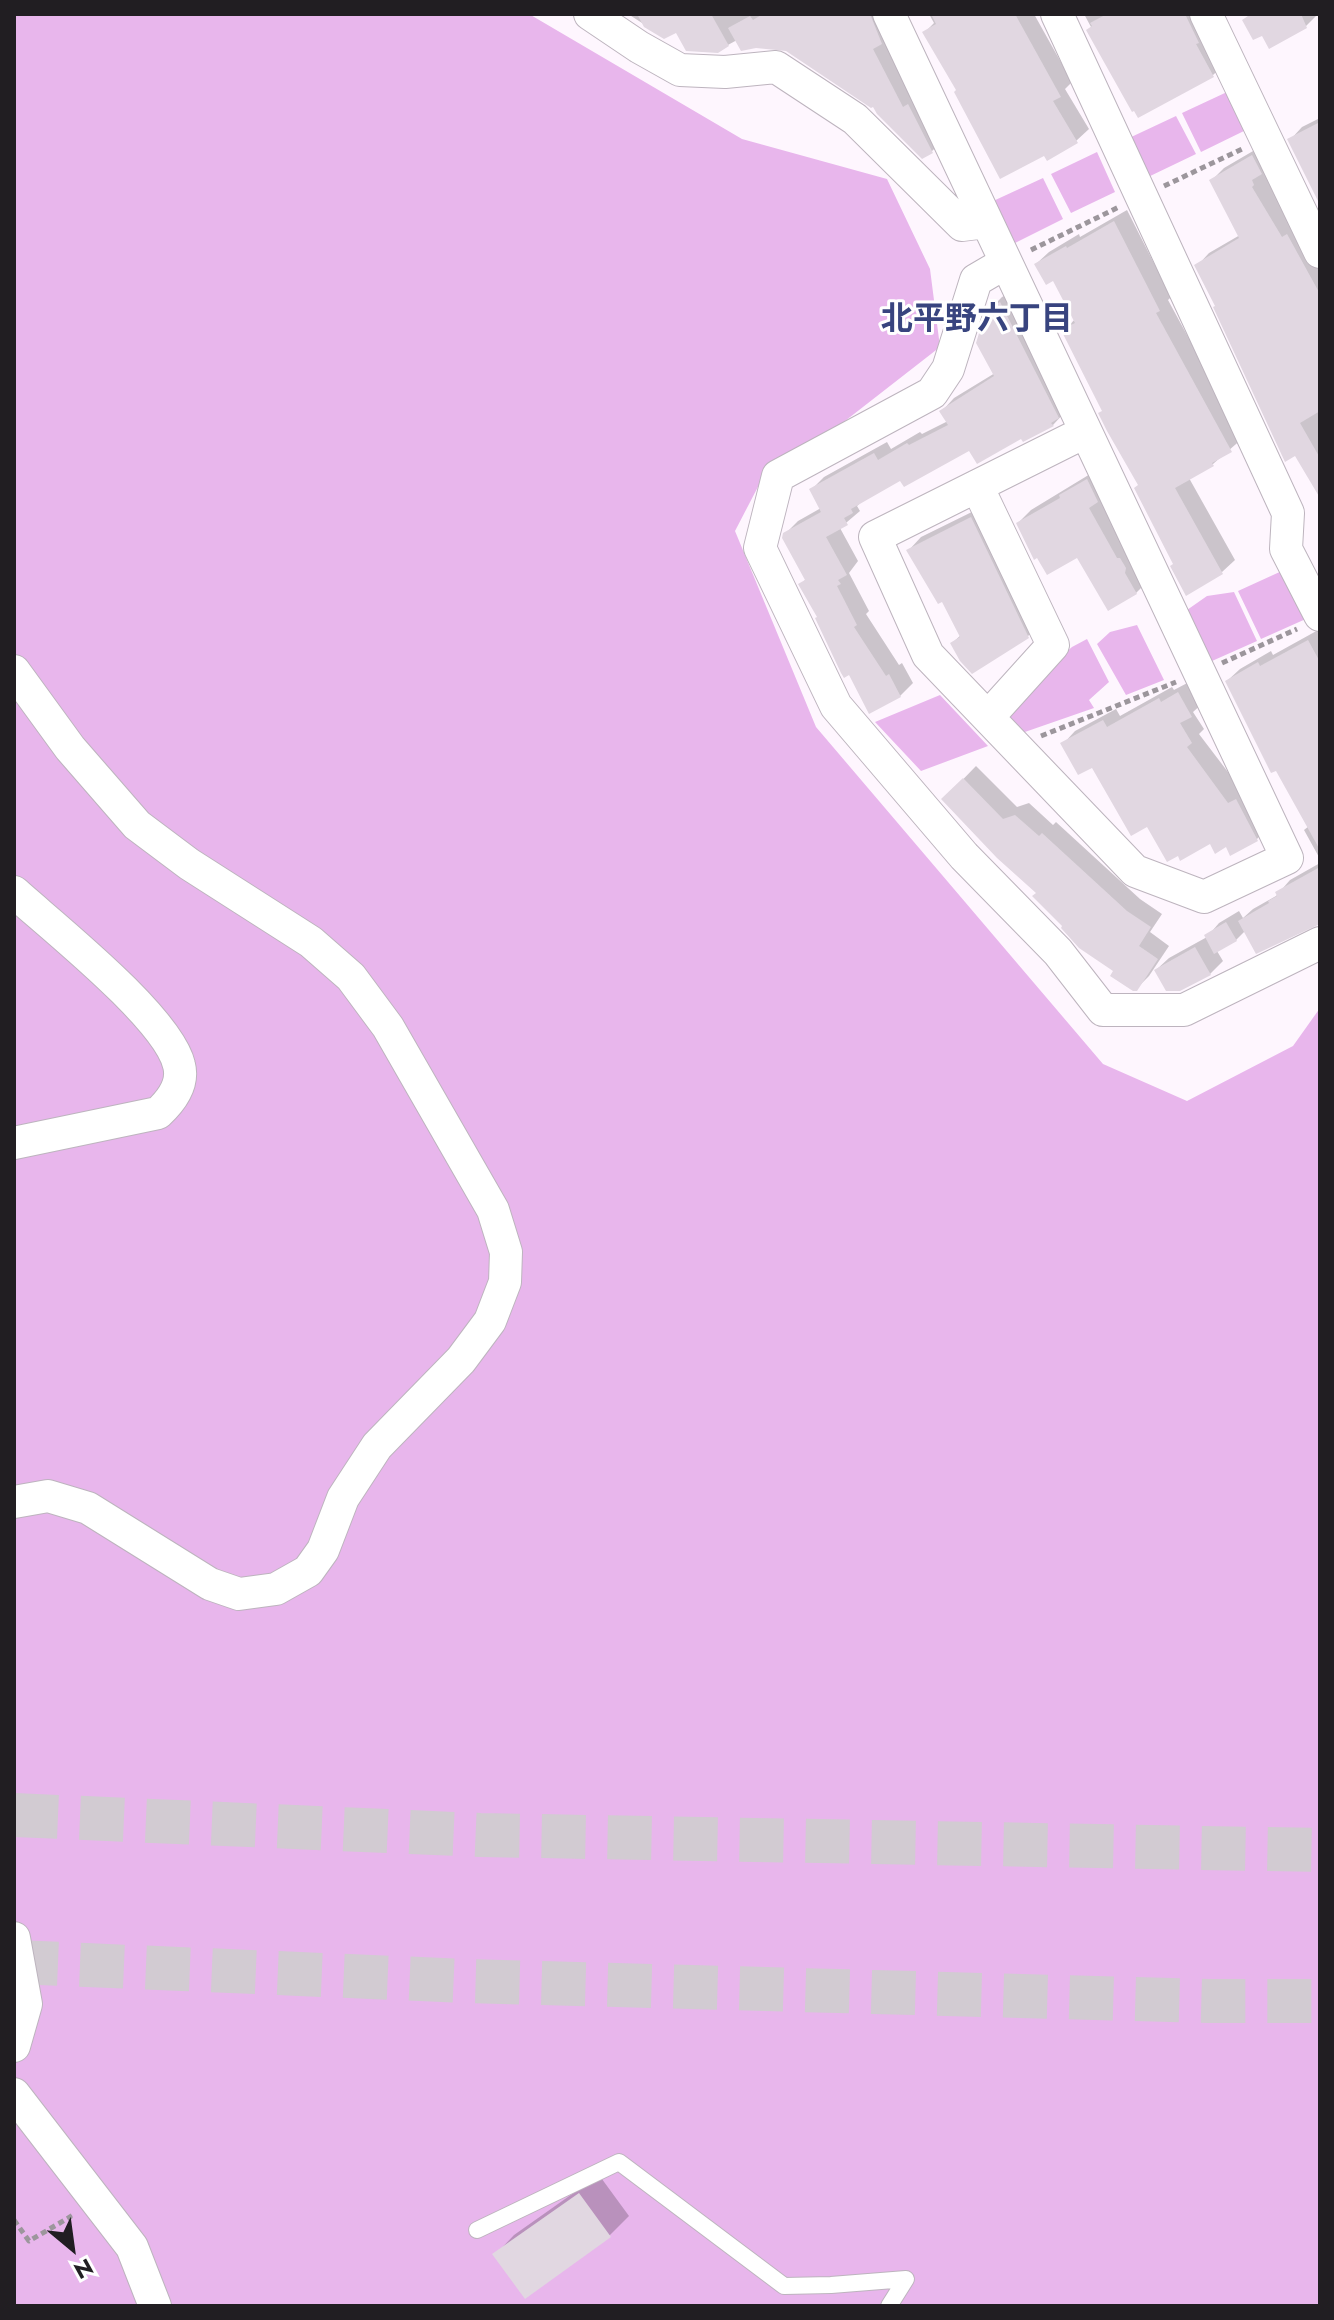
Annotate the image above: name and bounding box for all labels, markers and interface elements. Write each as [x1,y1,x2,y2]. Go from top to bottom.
district label: 北平野六丁目 [881,302,1073,340]
north arrow [32,2208,112,2288]
text: N [68,2251,99,2287]

